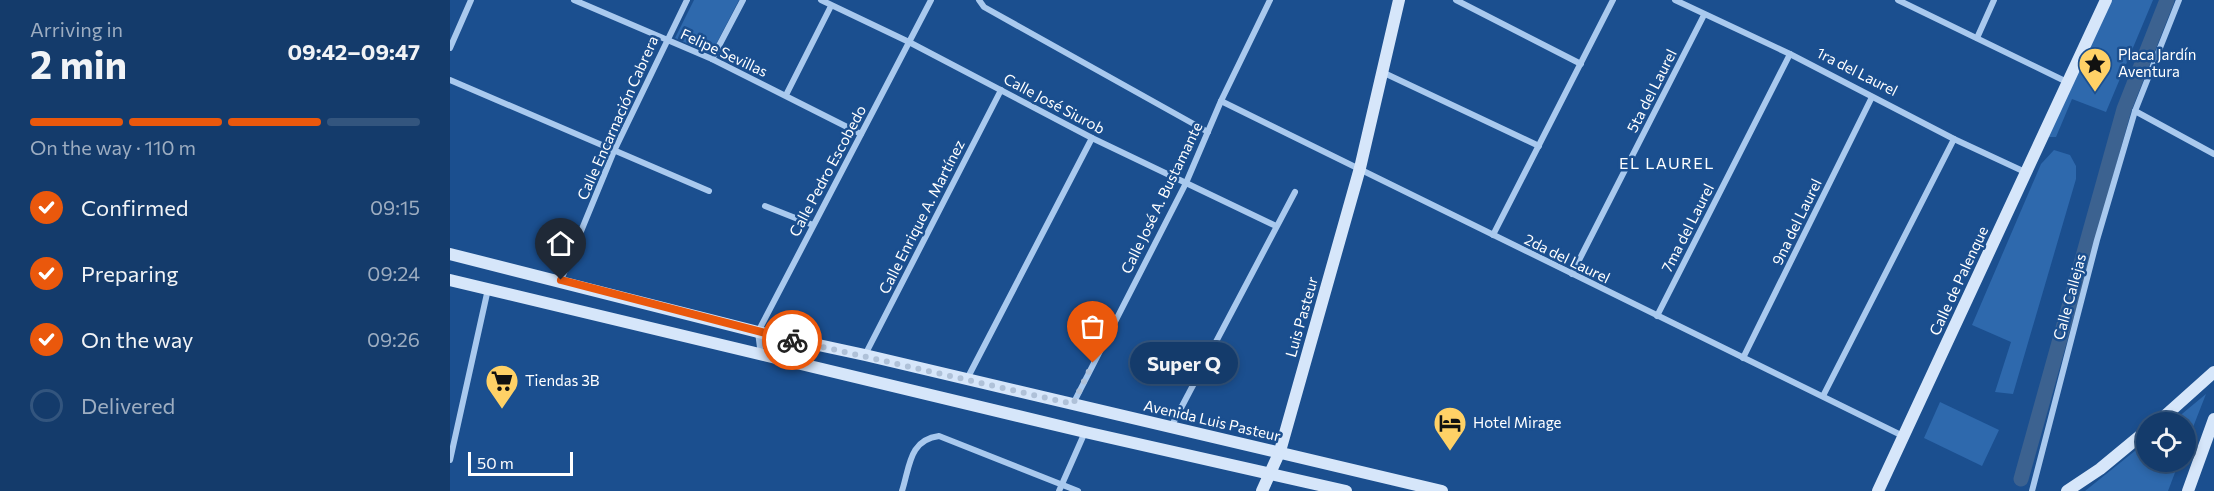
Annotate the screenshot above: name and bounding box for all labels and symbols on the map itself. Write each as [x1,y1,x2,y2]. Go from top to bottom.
street label: Felipe Sevillas [678,24,771,80]
street label: Calle Encarnación Cabrera [573,33,661,202]
street label: 1ra del Laurel [1814,43,1901,99]
place label: Placa Jardín Aventura [2118,45,2196,80]
street label: 5ta del Laurel [1622,46,1680,135]
place icon: Placa Jardín Aventura [2077,46,2113,93]
street label: Calle José Siurob [1001,69,1108,137]
street label: Calle Pedro Escobedo [785,102,869,239]
street label: Calle José A. Bustamante [1117,119,1206,276]
street label: Calle Enrique A. Martínez [874,136,968,297]
district label: EL LAUREL [1619,153,1715,172]
street label: 9na del Laurel [1767,175,1825,268]
street label: 7ma del Laurel [1657,180,1717,275]
pin [535,218,586,280]
street label: Calle de Palenque [1925,223,1991,338]
street label: 2da del Laurel [1522,230,1613,287]
street label: Calle Callejas [2049,251,2089,342]
street label: Luis Pasteur [1281,274,1321,359]
pin [1067,301,1118,363]
courier [762,310,822,370]
callout: Super Q [1129,342,1237,384]
supermarket icon: Tiendas 3B [484,363,520,410]
place label: Tiendas 3B [525,371,600,389]
street label: Avenida Luis Pasteur [1142,396,1282,445]
hotel icon: Hotel Mirage [1432,405,1468,452]
place label: Hotel Mirage [1473,413,1562,431]
scale bar [468,449,573,476]

